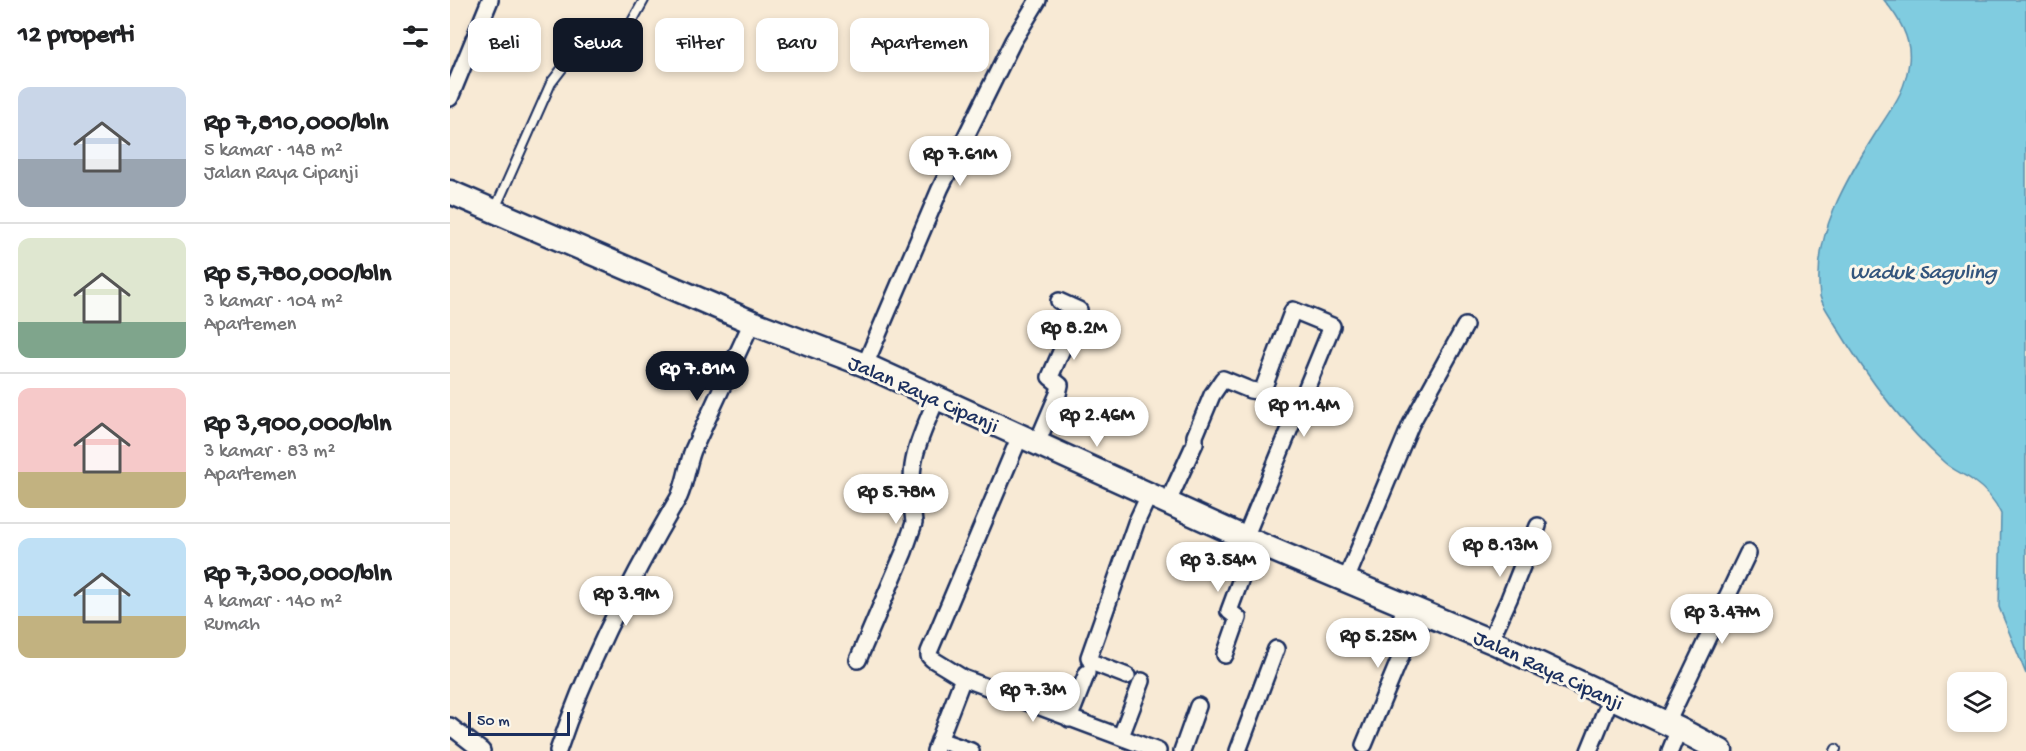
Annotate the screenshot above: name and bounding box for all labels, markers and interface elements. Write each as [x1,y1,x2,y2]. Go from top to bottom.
chip: Beli [468,18,541,72]
chip: Sewa [553,18,643,72]
chip: Filter [655,18,744,72]
chip: Baru [756,18,838,72]
chip: Apartemen [850,18,989,72]
icon: filters [399,20,432,53]
text: 12 properti [18,21,135,52]
text: Rp 7,810,000/bln [204,109,388,140]
icon: home [66,111,138,183]
pin: Rp 7.61M [898,136,1022,187]
text: 5 kamar · 148 m² [204,140,343,163]
text: Rp 7.61M [923,144,997,167]
text: Jalan Raya Cipanji [204,163,359,186]
text: Rp 5,780,000/bln [204,260,391,291]
water label: Waduk Saguling [1850,261,1998,287]
icon: home [66,262,138,334]
text: 3 kamar · 104 m² [204,291,343,314]
pin: Rp 8.2M [1019,310,1129,361]
text: Apartemen [204,314,296,337]
text: Rp 8.2M [1041,318,1107,341]
pin: Rp 7.81M [635,351,759,402]
street label: Jalan Raya Cipanji [843,352,1002,441]
text: Rp 7.81M [660,359,734,382]
pin: Rp 11.4M [1242,387,1366,438]
text: Rp 11.4M [1269,395,1339,418]
pin: Rp 2.46M [1035,397,1159,448]
text: Rp 2.46M [1060,405,1134,428]
text: Rp 3,900,000/bln [204,410,391,441]
icon: home [66,412,138,484]
text: 3 kamar · 83 m² [204,441,335,464]
text: Apartemen [204,464,296,487]
pin: Rp 5.78M [834,474,958,525]
text: Rp 5.78M [857,482,935,505]
pin: Rp 8.13M [1438,527,1562,578]
text: Rp 8.13M [1463,535,1537,558]
pin: Rp 3.54M [1156,542,1280,593]
text: Rp 3.54M [1180,550,1256,573]
text: Rp 7,300,000/bln [204,560,392,591]
icon: home [66,562,138,634]
pin: Rp 3.9M [571,576,681,627]
text: Rp 3.9M [593,584,659,607]
text: 4 kamar · 140 m² [204,591,342,614]
pin: Rp 3.47M [1660,594,1784,645]
text: Rp 3.47M [1684,602,1760,625]
text: Rumah [204,614,260,637]
pin: Rp 5.25M [1316,618,1440,669]
text: Rp 5.25M [1340,626,1416,649]
street label: Jalan Raya Cipanji [1469,627,1626,718]
pin: Rp 7.3M [978,672,1088,723]
map controls [1947,672,2007,732]
button: layers [1947,672,2007,732]
text: Rp 7.3M [1000,680,1066,703]
scale bar [468,709,570,736]
text: 50 m [477,713,510,732]

